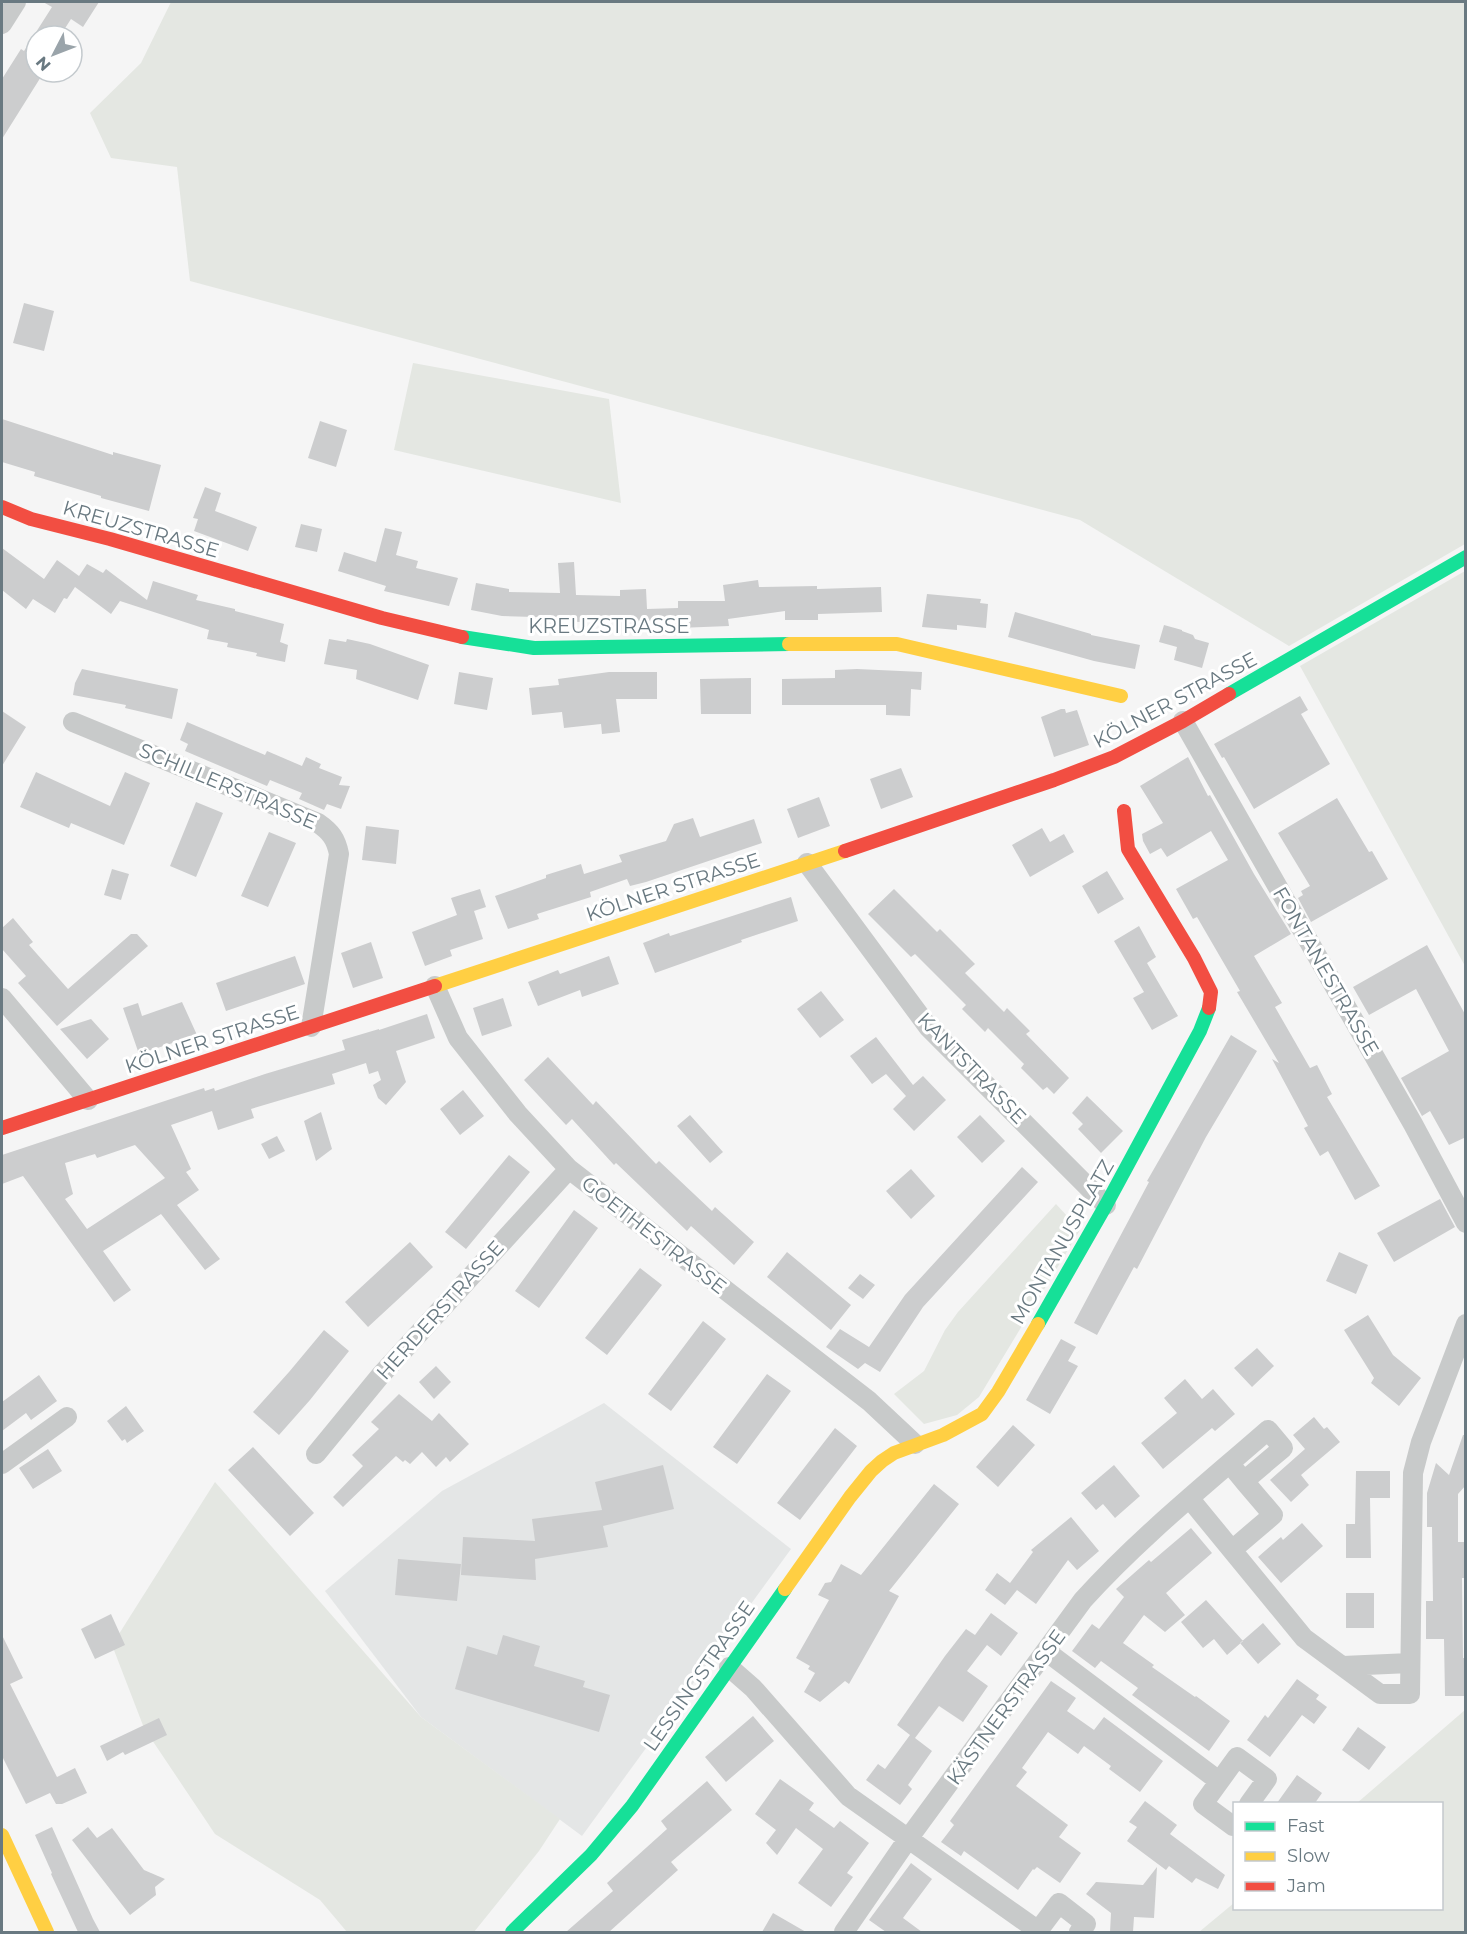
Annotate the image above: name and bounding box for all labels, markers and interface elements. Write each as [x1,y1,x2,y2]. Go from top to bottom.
north arrow [24,24,84,84]
text: N [32,53,55,75]
street label: KREUZSTRASSE [60,495,222,563]
street label: KREUZSTRASSE [528,614,690,638]
street label: KÖLNER STRASSE [1089,647,1261,753]
street label: SCHILLERSTRASSE [136,738,320,834]
street label: KÖLNER STRASSE [583,848,763,926]
street label: FONTANESTRASSE [1268,882,1384,1060]
street label: KÖLNER STRASSE [122,1000,302,1078]
street label: KANTSTRASSE [913,1007,1031,1129]
street label: MONTANUSPLATZ [1005,1156,1119,1328]
street label: GOETHESTRASSE [577,1171,731,1299]
street label: HERDERSTRASSE [371,1236,509,1384]
street label: LESSINGSTRASSE [638,1596,760,1756]
street label: KÄSTNERSTRASSE [942,1625,1070,1789]
legend [1233,1802,1443,1910]
text: Fast [1287,1815,1325,1837]
text: Slow [1287,1845,1330,1867]
text: Jam [1286,1875,1326,1897]

